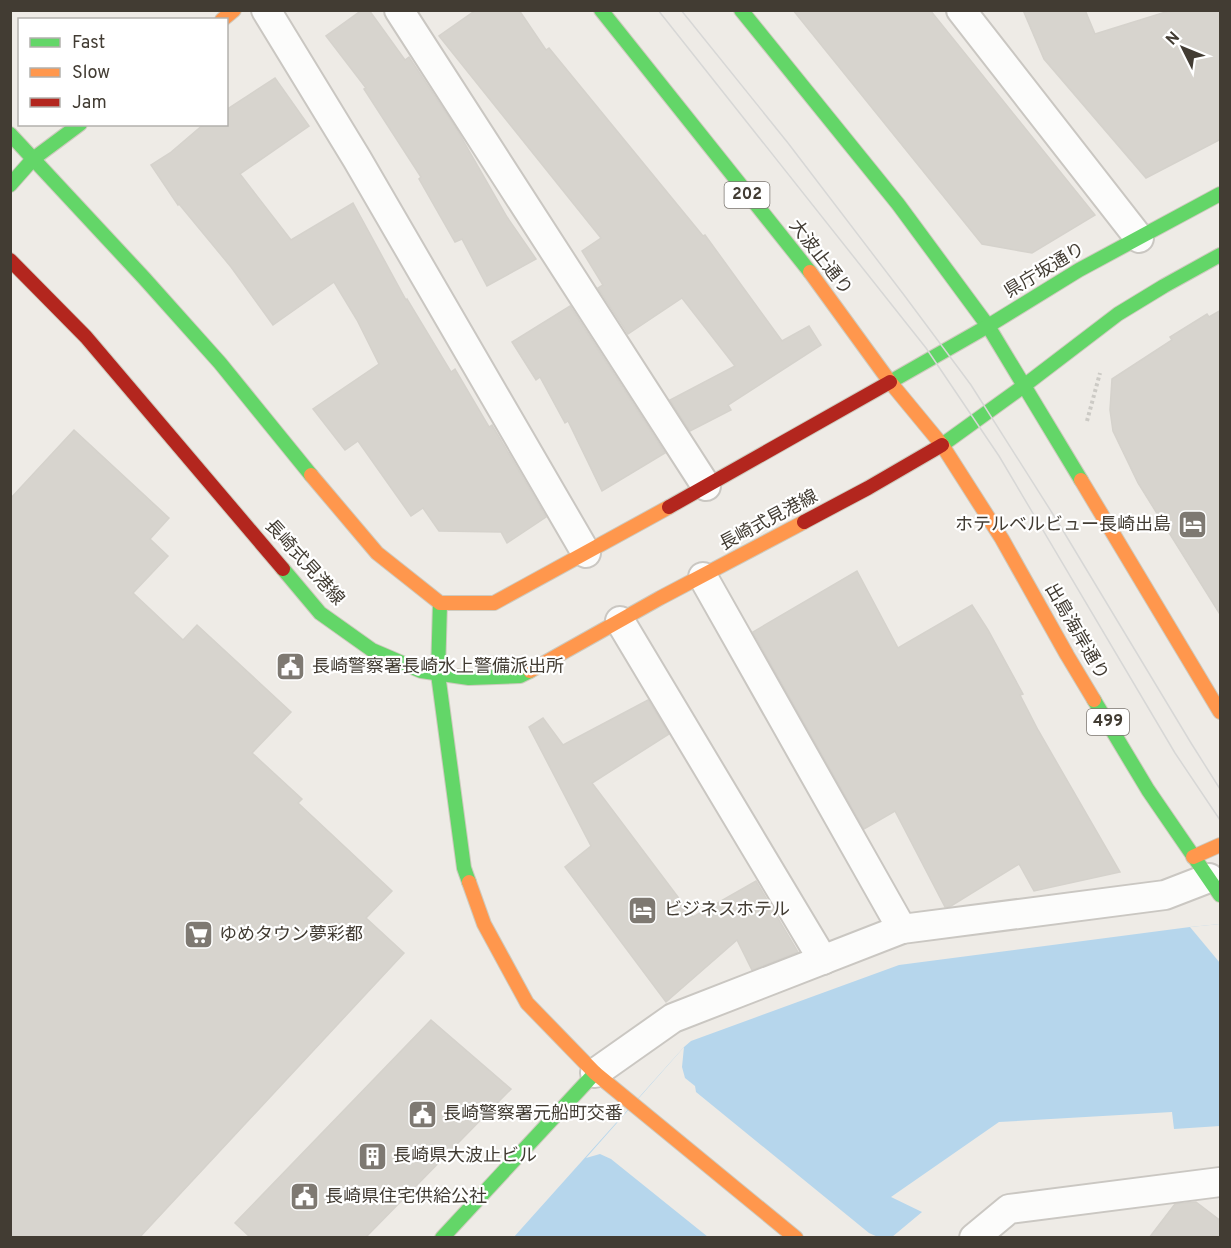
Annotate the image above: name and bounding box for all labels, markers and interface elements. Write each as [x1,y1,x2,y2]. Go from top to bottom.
legend [18,18,228,126]
north arrow [1153,18,1213,78]
text: N [1162,28,1185,50]
text: Fast [72,32,105,55]
text: Slow [72,62,110,85]
text: Jam [72,92,107,115]
road number: 202 [724,182,770,208]
street label: 大波止通り [783,215,857,301]
street label: 県庁坂通り [1001,238,1089,304]
street label: 長崎式見港線 [716,485,822,557]
hotel icon: ホテルベルビュー長崎出島 [1176,509,1208,541]
place label: ホテルベルビュー長崎出島 [955,514,1171,537]
street label: 長崎式見港線 [259,515,349,611]
street label: 出島海岸通り [1039,579,1113,685]
public building icon: 長崎警察署長崎水上警備派出所 [275,651,307,683]
place label: 長崎警察署長崎水上警備派出所 [312,656,564,679]
road number: 499 [1087,709,1129,735]
hotel icon: ビジネスホテル [627,894,659,926]
place label: ビジネスホテル [664,899,790,922]
supermarket icon: ゆめタウン夢彩都 [182,919,214,951]
place label: ゆめタウン夢彩都 [219,924,363,947]
public building icon: 長崎警察署元船町交番 [406,1098,438,1130]
place label: 長崎警察署元船町交番 [443,1103,623,1126]
building icon: 長崎県大波止ビル [356,1140,388,1172]
place label: 長崎県大波止ビル [393,1145,537,1168]
public building icon: 長崎県住宅供給公社 [288,1181,320,1213]
place label: 長崎県住宅供給公社 [325,1186,487,1209]

